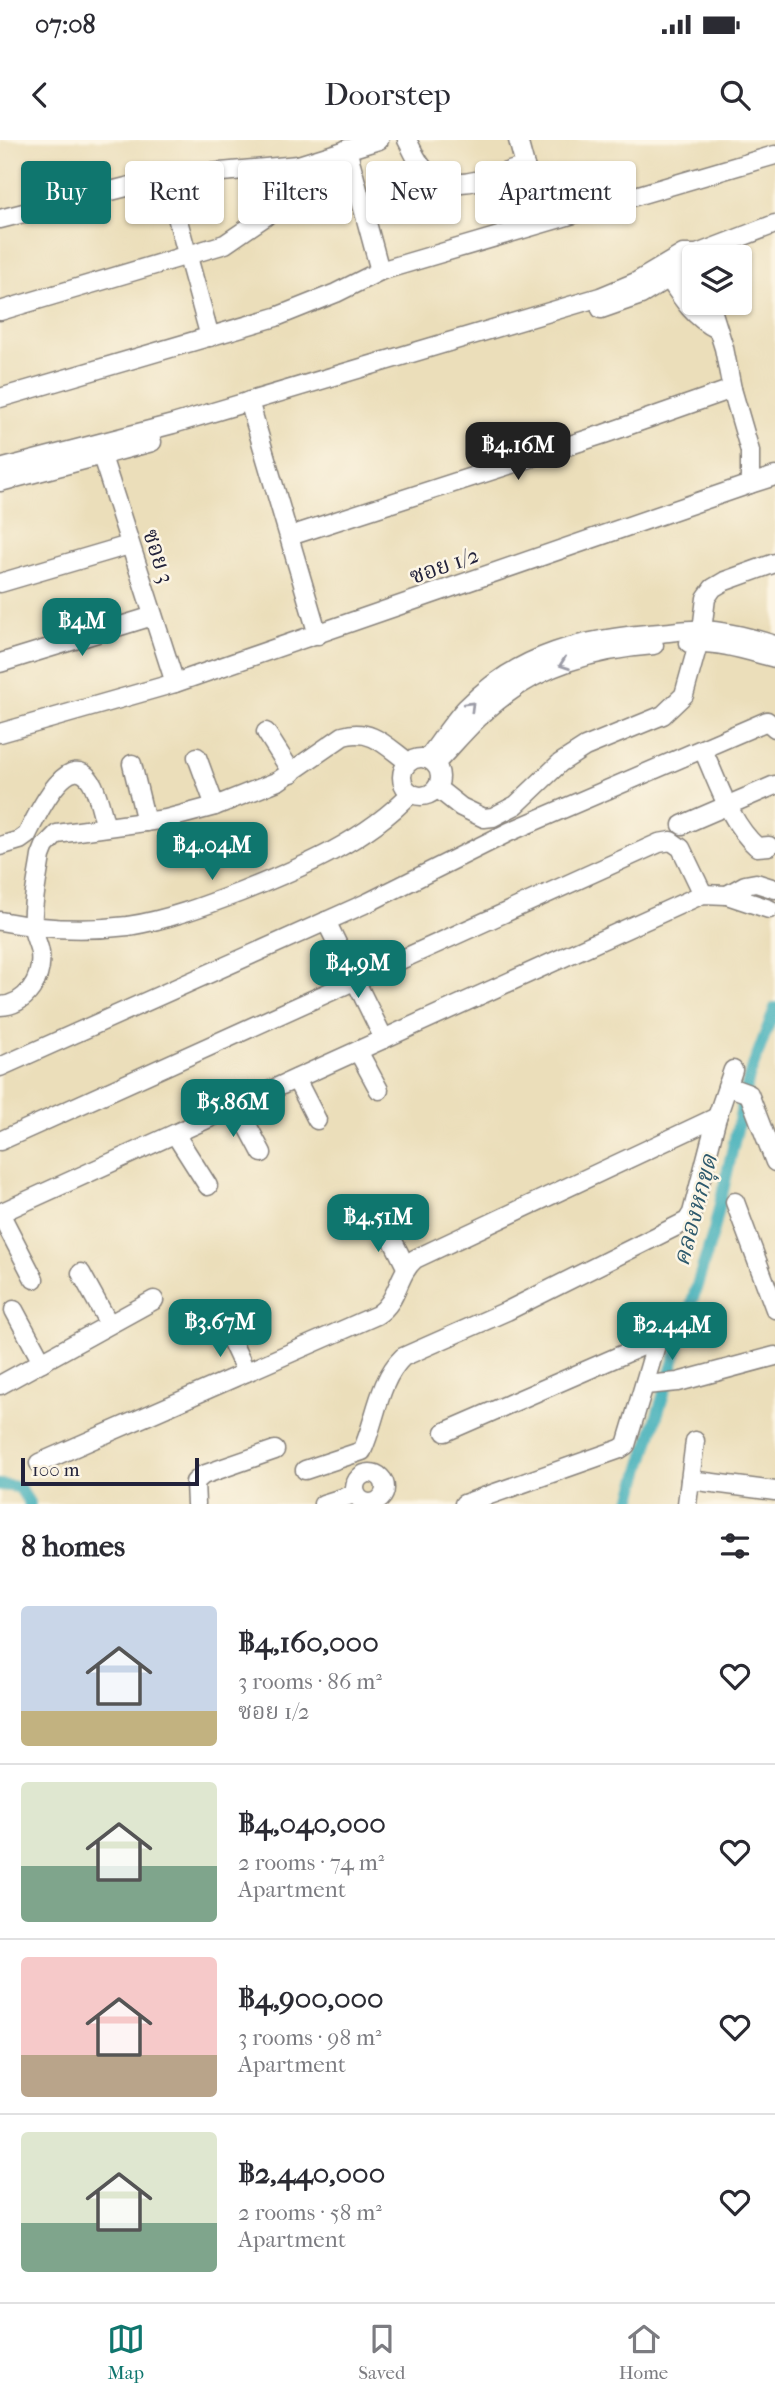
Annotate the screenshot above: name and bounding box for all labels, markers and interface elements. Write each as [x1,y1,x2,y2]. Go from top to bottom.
text: 07:08 [35,9,96,40]
icon: back [21,76,59,114]
text: Doorstep [324,76,451,113]
icon: search [716,76,754,114]
chip: Buy [21,161,111,224]
chip: Rent [125,161,224,224]
chip: Filters [238,161,352,224]
chip: New [366,161,461,224]
chip: Apartment [475,161,636,224]
map controls [682,245,752,315]
button: layers [682,245,752,315]
pin: ฿4.16M [461,422,575,482]
text: ฿4.16M [481,431,555,458]
street label: ซอย 3 [137,526,180,587]
street label: ซอย 1/2 [406,541,483,590]
pin: ฿4M [48,598,116,658]
text: ฿4M [58,607,106,634]
one-way arrow [559,656,571,670]
one-way arrow [461,701,474,714]
pin: ฿4.04M [155,822,269,882]
text: ฿4.04M [173,831,251,858]
pin: ฿4.9M [309,940,407,1000]
text: ฿4.9M [326,949,390,976]
pin: ฿5.86M [176,1080,290,1139]
text: ฿5.86M [197,1088,269,1115]
water label: คลองหกขุด [667,1151,725,1269]
pin: ฿4.51M [321,1194,435,1254]
text: ฿4.51M [343,1203,413,1230]
pin: ฿3.67M [163,1300,277,1359]
pin: ฿2.44M [615,1302,729,1362]
text: ฿3.67M [184,1308,256,1335]
text: ฿2.44M [633,1311,711,1338]
scale bar [21,1455,200,1487]
text: 100 m [32,1459,80,1481]
icon: filters [716,1527,754,1565]
text: 8 homes [21,1529,125,1564]
text: ฿4,160,000 [238,1625,379,1660]
icon: home [77,1634,161,1718]
icon: heart [716,1657,754,1695]
text: 3 rooms · 86 m² [238,1668,382,1695]
text: ซอย 1/2 [238,1698,310,1725]
text: ฿4,040,000 [238,1806,386,1841]
icon: home [77,1810,161,1894]
icon: heart [716,1833,754,1871]
text: 2 rooms · 74 m² [238,1849,384,1876]
text: Apartment [238,1876,346,1903]
text: ฿4,900,000 [238,1981,384,2016]
icon: home [77,1985,161,2069]
icon: heart [716,2008,754,2046]
text: 3 rooms · 98 m² [238,2024,382,2051]
text: Apartment [238,2051,346,2078]
text: ฿2,440,000 [238,2156,385,2191]
icon: home [77,2160,161,2244]
icon: heart [716,2183,754,2221]
text: 2 rooms · 58 m² [238,2199,382,2226]
text: Apartment [238,2226,346,2253]
tab: Map [107,2320,145,2384]
tab: Saved [358,2320,405,2384]
tab: Home [619,2320,668,2384]

